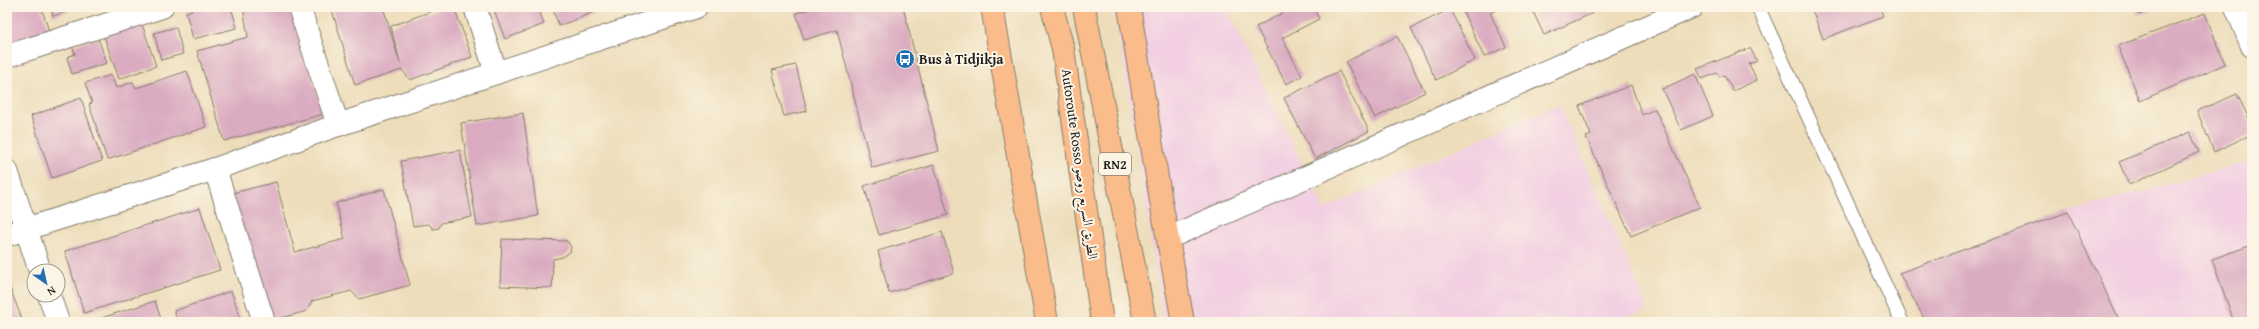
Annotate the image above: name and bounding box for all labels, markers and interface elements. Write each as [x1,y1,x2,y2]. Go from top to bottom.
bus stop icon: Bus à Tidjikja [894,48,916,70]
place label: Bus à Tidjikja [919,49,1004,69]
street label: Autoroute Rosso الطريق السريع روصو [1053,67,1103,261]
road number: RN2 [1099,153,1131,175]
north arrow [26,263,66,303]
text: N [44,283,59,300]

